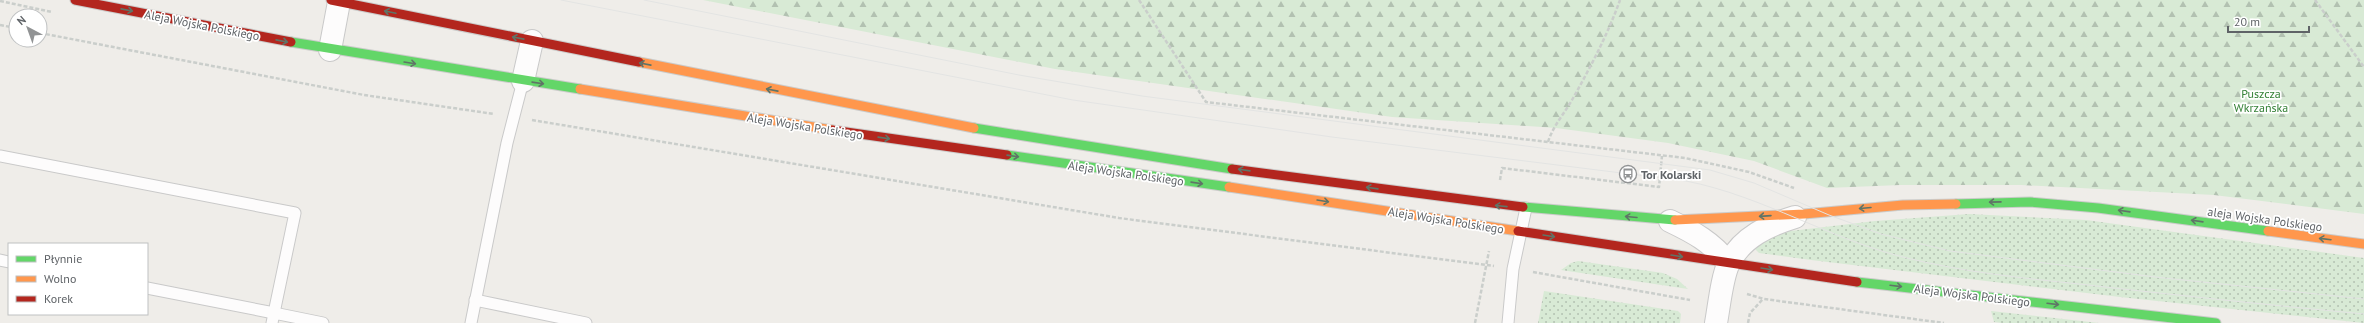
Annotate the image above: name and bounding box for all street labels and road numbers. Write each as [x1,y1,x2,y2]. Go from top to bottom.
street label: Aleja Wojska Polskiego [143,6,261,44]
street label: Aleja Wojska Polskiego [746,109,864,143]
street label: Aleja Wojska Polskiego [1067,157,1185,189]
street label: Aleja Wojska Polskiego [1387,203,1505,237]
street label: aleja Wojska Polskiego [2207,204,2323,234]
street label: Aleja Wojska Polskiego [1913,280,2031,310]

